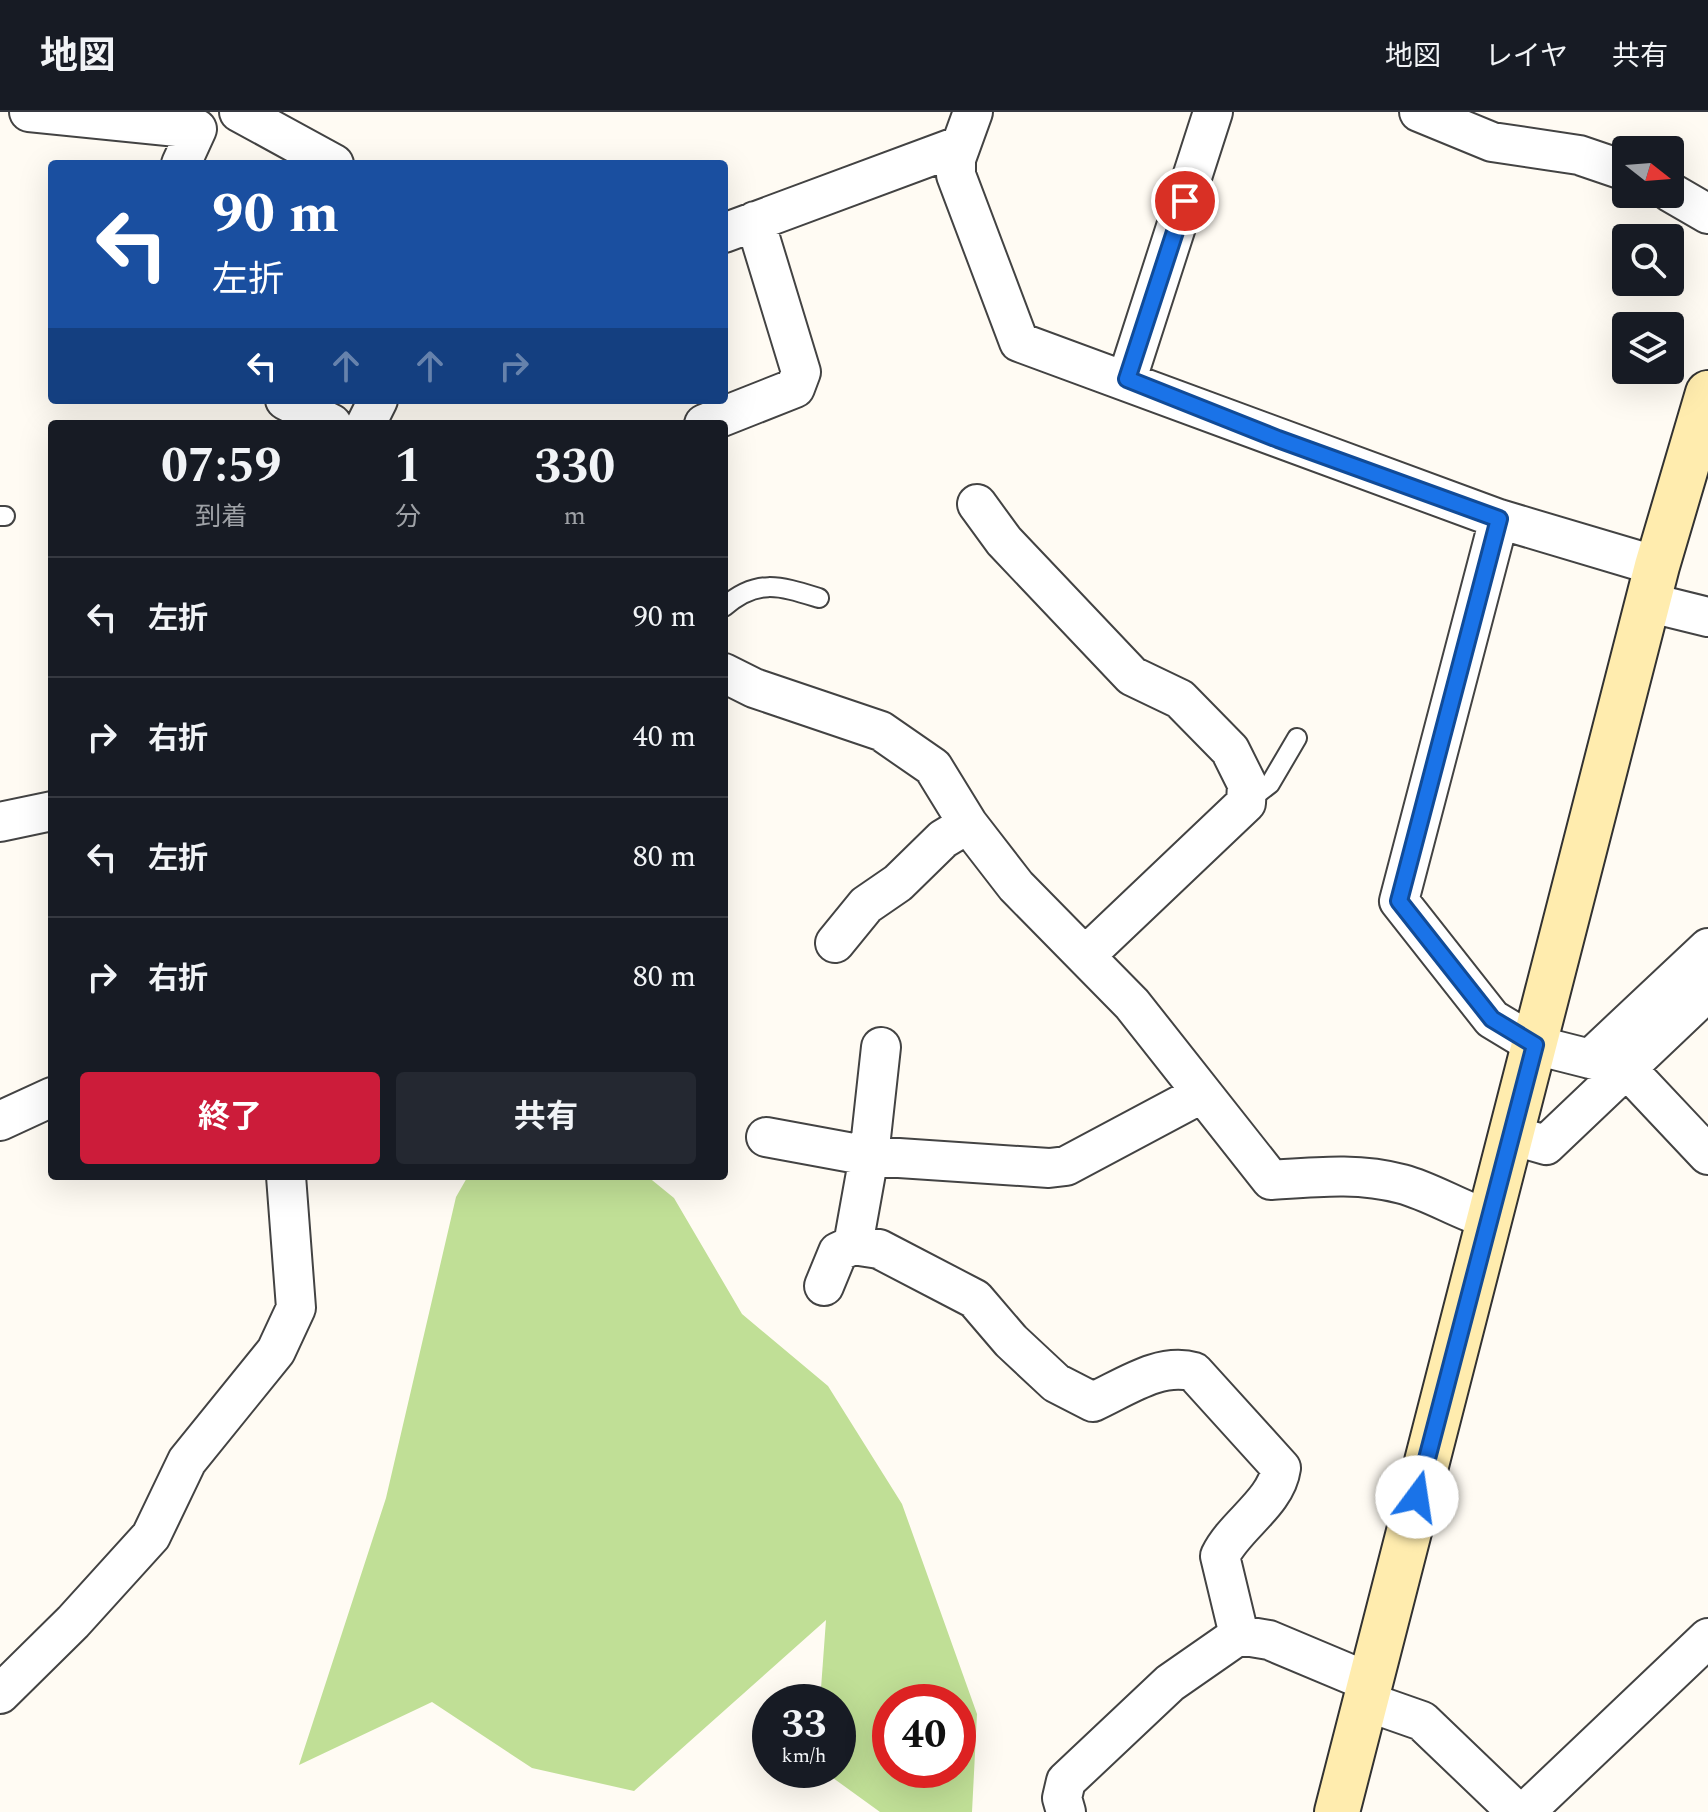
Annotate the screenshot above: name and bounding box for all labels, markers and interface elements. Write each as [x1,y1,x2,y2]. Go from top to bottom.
text: 地図 [40,28,116,86]
text: 地図 [1385,35,1441,78]
text: レイヤ [1485,35,1568,78]
text: 共有 [1612,35,1668,78]
north arrow [1612,136,1684,208]
map controls [1612,136,1684,384]
pin [1151,167,1219,235]
text: 90 m [212,172,339,257]
icon: arrive [1163,179,1207,223]
icon: left [80,192,184,296]
button: search [1612,224,1684,296]
text: 左折 [212,253,284,308]
button: layers [1612,312,1684,384]
icon: left [240,344,284,388]
icon: ahead [324,344,368,388]
icon: ahead [408,344,452,388]
icon: right [492,344,536,388]
text: 07:59 [161,430,282,503]
text: 1 [394,430,421,503]
text: 330 [534,431,615,504]
text: m [563,496,586,536]
text: 到着 [195,497,247,537]
text: 分 [395,497,421,537]
text: 90 m [633,594,696,640]
icon: left [80,595,124,639]
text: 左折 [148,596,208,642]
text: 40 m [633,714,696,760]
icon: right [80,715,124,759]
text: 右折 [148,716,208,762]
text: 80 m [633,834,696,880]
icon: left [80,835,124,879]
text: 左折 [148,836,208,882]
text: 80 m [633,954,696,1000]
icon: right [80,955,124,999]
text: 右折 [148,956,208,1002]
button: 終了 [80,1072,380,1164]
button: 共有 [396,1072,696,1164]
position arrow [1375,1455,1459,1539]
speed limit sign: 40 [872,1684,976,1788]
text: 33 [782,1695,826,1756]
text: km/h [782,1741,827,1771]

